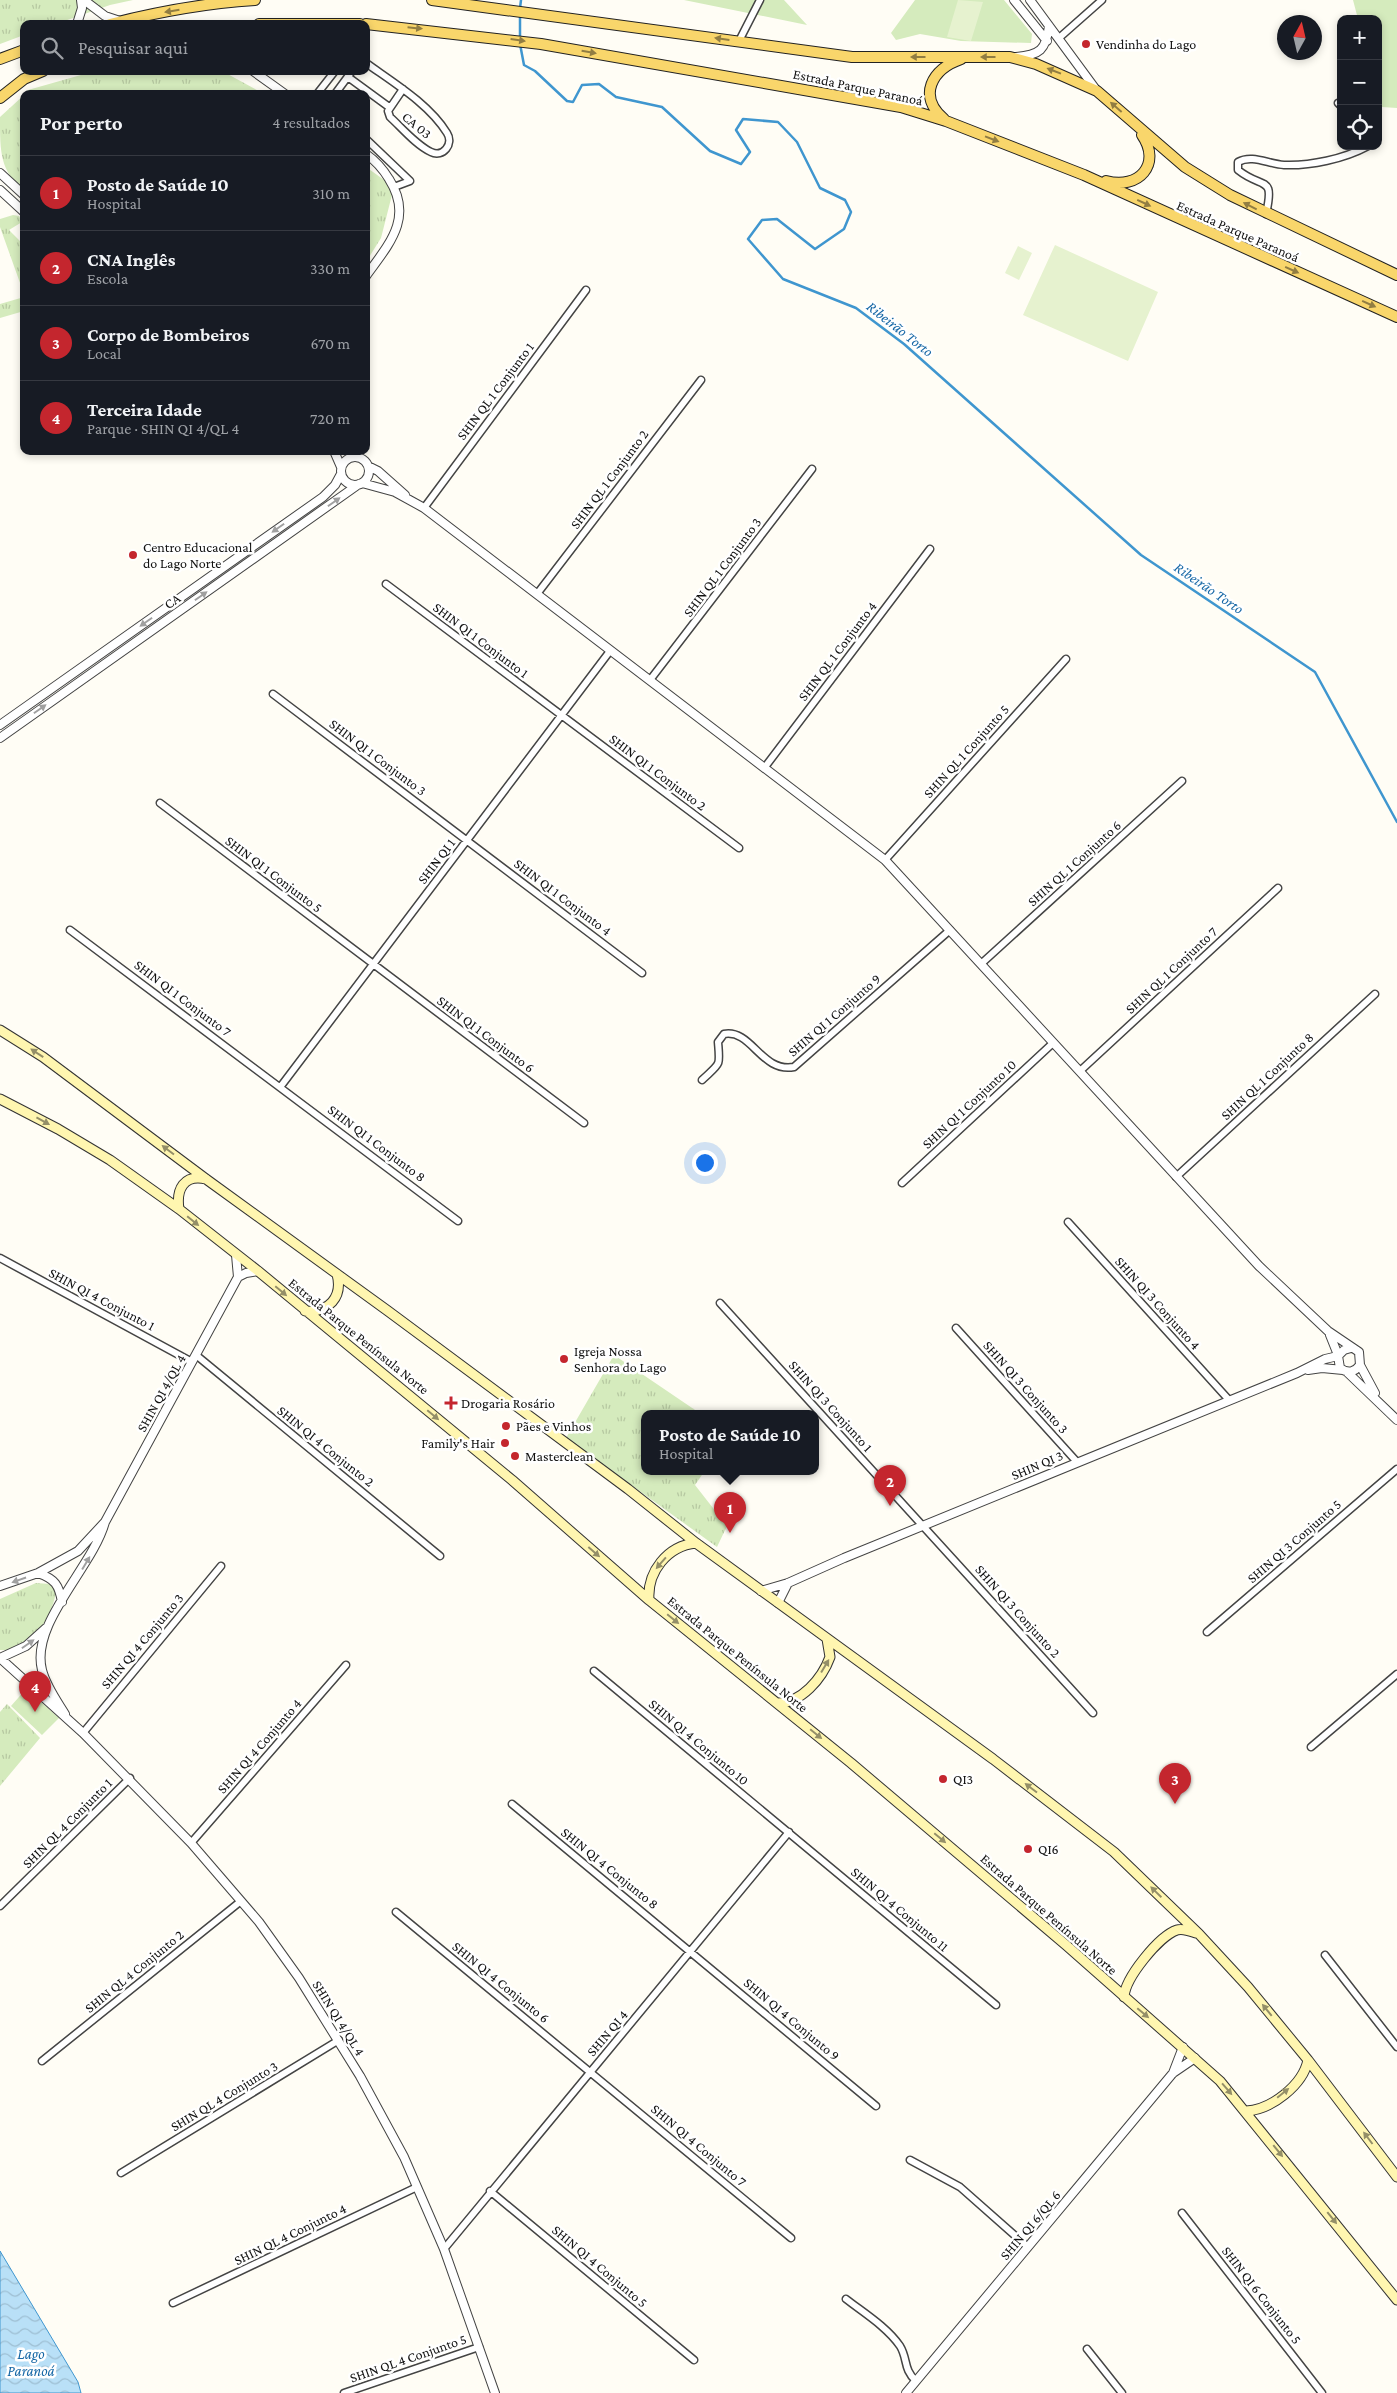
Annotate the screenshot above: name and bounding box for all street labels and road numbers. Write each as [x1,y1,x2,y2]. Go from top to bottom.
street label: Estrada Parque Paranoá [792,65,925,109]
street label: CA 03 [399,108,435,142]
street label: Estrada Parque Paranoá [1174,197,1302,265]
street label: SHIN QL 1 Conjunto 1 [453,339,538,443]
street label: SHIN QL 1 Conjunto 2 [567,426,652,532]
street label: SHIN QL 1 Conjunto 3 [680,514,765,620]
street label: CA [161,590,183,612]
street label: SHIN QL 1 Conjunto 4 [794,598,880,704]
street label: SHIN QI 1 Conjunto 1 [430,599,532,682]
street label: SHIN QL 1 Conjunto 5 [920,701,1013,802]
street label: SHIN QI 1 Conjunto 3 [326,715,430,799]
street label: SHIN QI 1 Conjunto 2 [606,730,710,815]
street label: SHIN QL 1 Conjunto 6 [1024,817,1125,910]
street label: SHIN QI 1 Conjunto 5 [222,832,326,916]
street label: SHIN QI 1 [414,835,458,887]
street label: SHIN QI 1 Conjunto 4 [511,855,615,940]
street label: SHIN QL 1 Conjunto 7 [1122,923,1221,1017]
street label: SHIN QI 1 Conjunto 7 [131,956,235,1041]
street label: SHIN QI 1 Conjunto 9 [784,970,884,1060]
street label: SHIN QI 1 Conjunto 6 [434,992,538,1077]
street label: SHIN QL 1 Conjunto 8 [1217,1029,1317,1124]
street label: SHIN QI 1 Conjunto 10 [919,1056,1020,1153]
street label: SHIN QI 1 Conjunto 8 [324,1101,429,1186]
street label: SHIN QI 3 Conjunto 4 [1111,1253,1204,1353]
street label: SHIN QI 4 Conjunto 1 [46,1264,158,1335]
street label: Estrada Parque Península Norte [286,1274,432,1398]
street label: SHIN QI 3 Conjunto 3 [979,1337,1072,1437]
street label: SHIN QI 4/QL 4 [133,1352,189,1434]
street label: SHIN QI 3 Conjunto 1 [785,1357,876,1456]
street label: SHIN QI 4 Conjunto 2 [274,1402,378,1491]
street label: SHIN QI 3 [1009,1447,1065,1483]
street label: SHIN QI 3 Conjunto 5 [1244,1496,1345,1587]
street label: SHIN QI 3 Conjunto 2 [971,1561,1064,1662]
street label: SHIN QI 4 Conjunto 3 [97,1590,187,1693]
street label: Estrada Parque Península Norte [665,1592,811,1716]
street label: SHIN QI 4 Conjunto 4 [214,1695,305,1797]
street label: SHIN QI 4 Conjunto 10 [645,1696,752,1789]
street label: SHIN QL 4 Conjunto 1 [19,1775,116,1872]
street label: SHIN QI 4 Conjunto 8 [558,1824,662,1913]
street label: Estrada Parque Península Norte [977,1850,1121,1978]
street label: SHIN QI 4 Conjunto 11 [847,1864,952,1955]
street label: SHIN QL 4 Conjunto 2 [81,1926,187,2017]
street label: SHIN QI 4 Conjunto 6 [449,1938,553,2027]
street label: SHIN QI 4 Conjunto 9 [740,1974,843,2064]
street label: SHIN QI 4/QL 4 [309,1977,369,2059]
street label: SHIN QI 4 [583,2007,631,2059]
street label: SHIN QL 4 Conjunto 3 [167,2058,281,2135]
street label: SHIN QI 4 Conjunto 7 [647,2100,750,2191]
street label: SHIN QI 6/QL 6 [996,2187,1064,2263]
street label: SHIN QL 4 Conjunto 4 [231,2200,349,2269]
street label: SHIN QI 4 Conjunto 5 [548,2221,651,2311]
street label: SHIN QI 6 Conjunto 5 [1218,2243,1305,2348]
street label: SHIN QL 4 Conjunto 5 [348,2331,469,2386]

